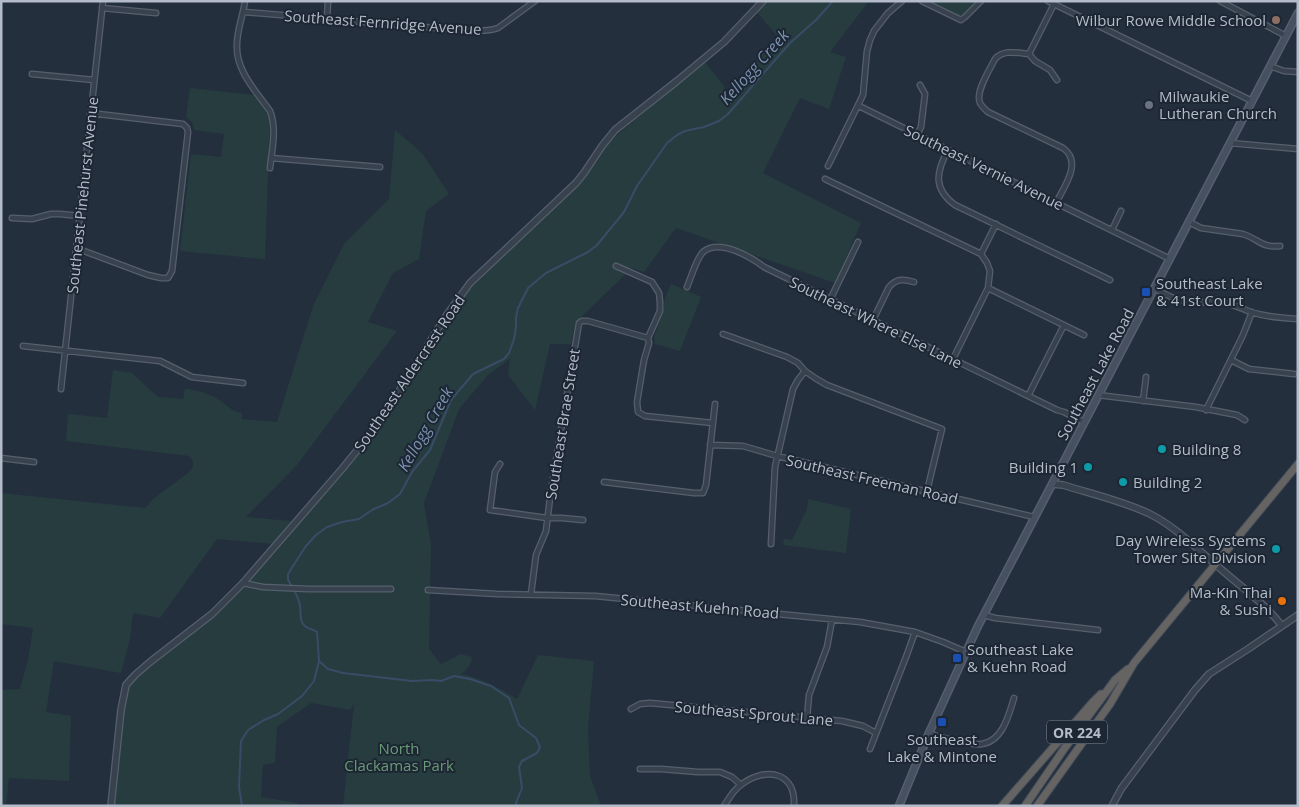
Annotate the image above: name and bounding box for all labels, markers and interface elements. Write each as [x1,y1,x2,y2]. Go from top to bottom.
street label: Southeast Fernridge Avenue [284,5,482,39]
place label: Wilbur Rowe Middle School [1076,10,1266,30]
marker: Wilbur Rowe Middle School [1270,14,1282,26]
water label: Kellogg Creek [714,24,795,109]
place label: Milwaukie Lutheran Church [1159,86,1277,123]
street label: Southeast Pinehurst Avenue [62,96,102,294]
marker: Milwaukie Lutheran Church [1143,99,1155,111]
street label: Southeast Vernie Avenue [901,120,1067,214]
street label: Southeast Where Else Lane [786,271,966,373]
place label: Southeast Lake & 41st Court [1156,273,1263,310]
marker: Southeast Lake & 41st Court [1140,286,1152,298]
street label: Southeast Aldercrest Road [349,291,469,455]
street label: Southeast Lake Road [1052,305,1138,443]
street label: Southeast Brae Street [540,347,584,501]
water label: Kellogg Creek [392,382,459,475]
place label: Building 8 [1172,439,1241,459]
marker: Building 8 [1156,443,1168,455]
street label: Southeast Freeman Road [784,449,960,509]
place label: Building 1 [1009,457,1078,477]
marker: Building 1 [1082,461,1094,473]
place label: Building 2 [1133,472,1202,492]
marker: Building 2 [1117,476,1129,488]
place label: Day Wireless Systems Tower Site Division [1115,530,1266,567]
marker: Day Wireless Systems Tower Site Division [1270,543,1282,555]
place label: Ma-Kin Thai & Sushi [1190,582,1272,619]
street label: Southeast Kuehn Road [620,589,780,623]
marker: Ma-Kin Thai & Sushi [1276,595,1288,607]
place label: Southeast Lake & Kuehn Road [967,639,1074,676]
marker: Southeast Lake & Kuehn Road [951,652,963,664]
street label: Southeast Sprout Lane [674,696,834,730]
marker: Southeast Lake & Mintone [936,716,948,728]
road number: OR 224 [1047,720,1107,744]
place label: Southeast Lake & Mintone [887,729,997,766]
park label: North Clackamas Park [344,738,454,775]

